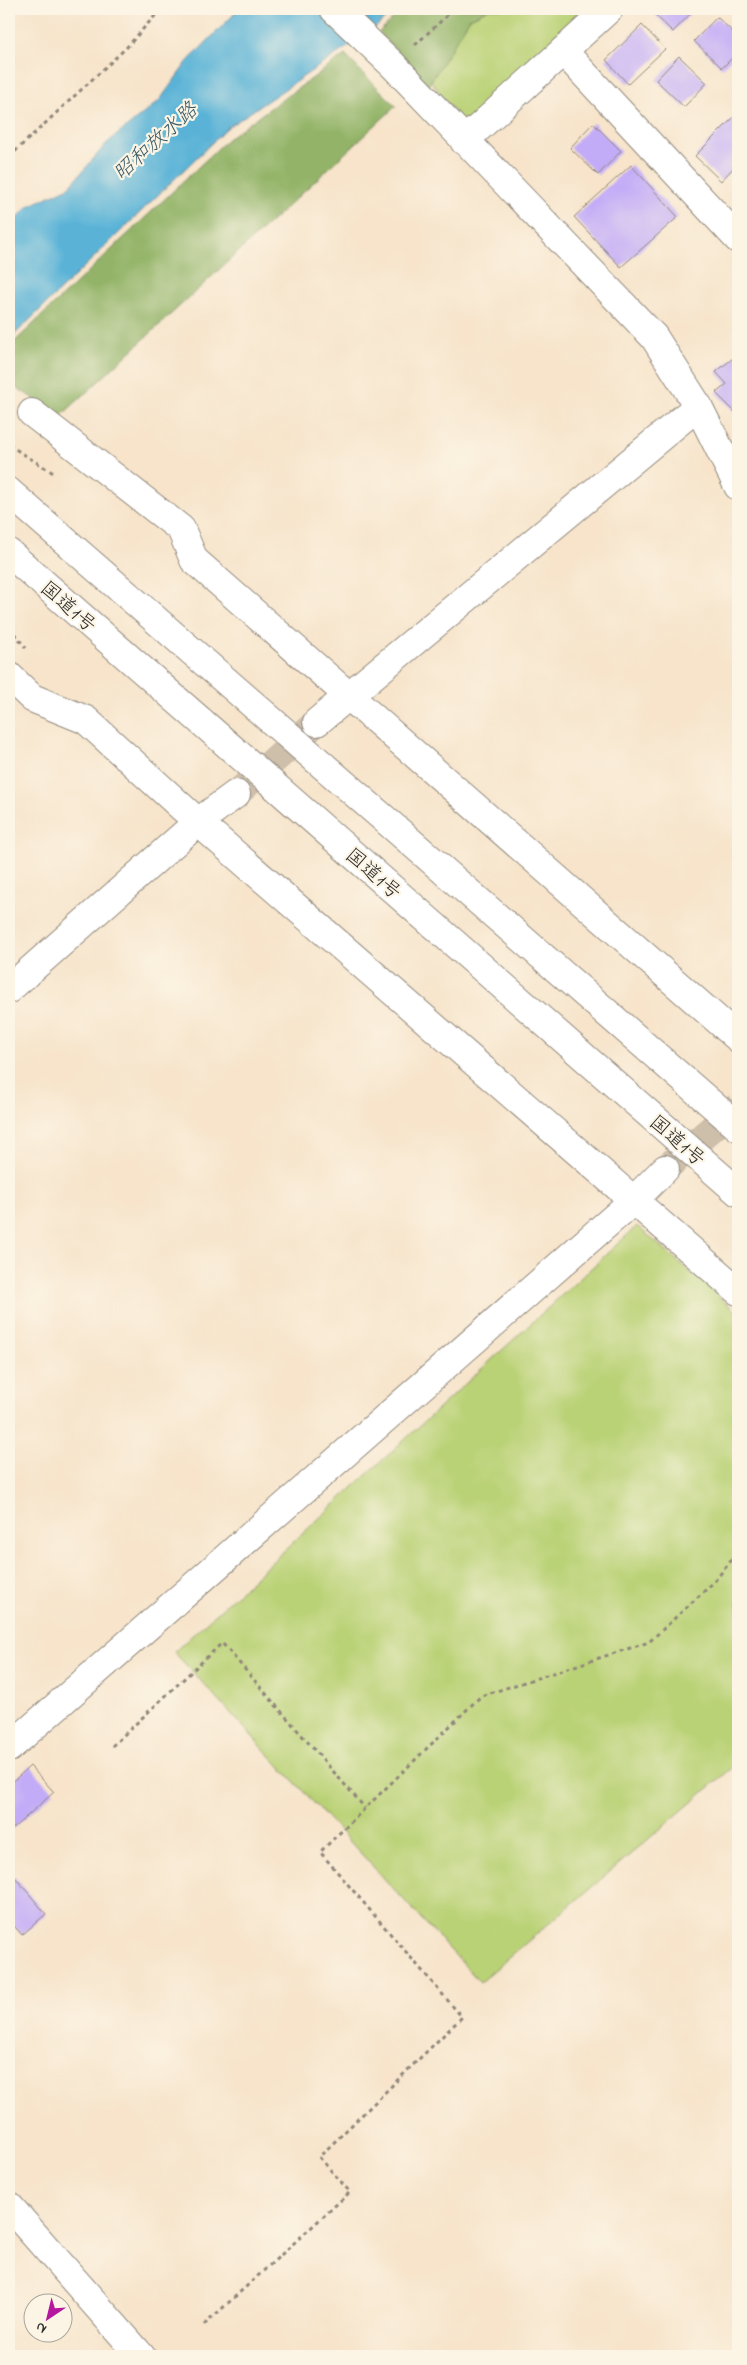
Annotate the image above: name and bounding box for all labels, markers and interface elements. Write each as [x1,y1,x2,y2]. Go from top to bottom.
water label: 昭和放水路 [107,96,206,189]
street label: 国道1号 [33,575,102,641]
street label: 国道1号 [338,842,407,908]
street label: 国道1号 [642,1109,711,1175]
north arrow [22,2292,72,2342]
text: N [32,2316,51,2339]

